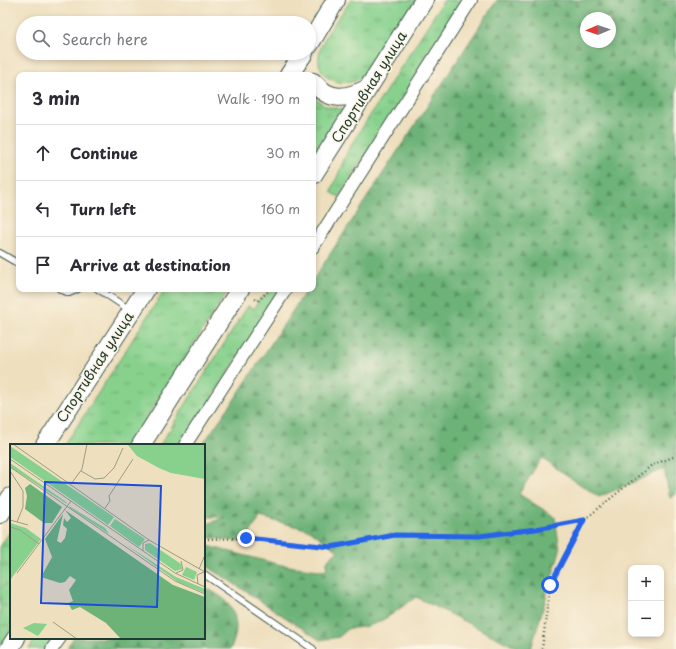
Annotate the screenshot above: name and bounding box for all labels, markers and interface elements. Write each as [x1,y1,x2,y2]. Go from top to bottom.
north arrow [580,12,616,48]
search box [16,16,316,60]
street label: Спортивная улица [326,26,412,147]
icon: search [30,27,52,49]
text: Search here [62,27,148,50]
text: 3 min [32,85,80,111]
text: Walk · 190 m [217,89,300,108]
text: Continue [70,141,138,164]
icon: ahead [32,142,54,164]
text: 30 m [266,143,300,162]
text: Turn left [70,197,136,220]
icon: left [32,198,54,220]
text: 160 m [261,199,300,218]
text: Arrive at destination [70,253,231,276]
icon: arrive [32,254,54,276]
street label: Спортивная улица [51,307,139,426]
inset map [10,444,205,639]
route end [237,529,255,547]
map controls [628,565,664,637]
button: + [628,565,664,601]
route start [541,576,559,594]
button: − [628,601,664,637]

